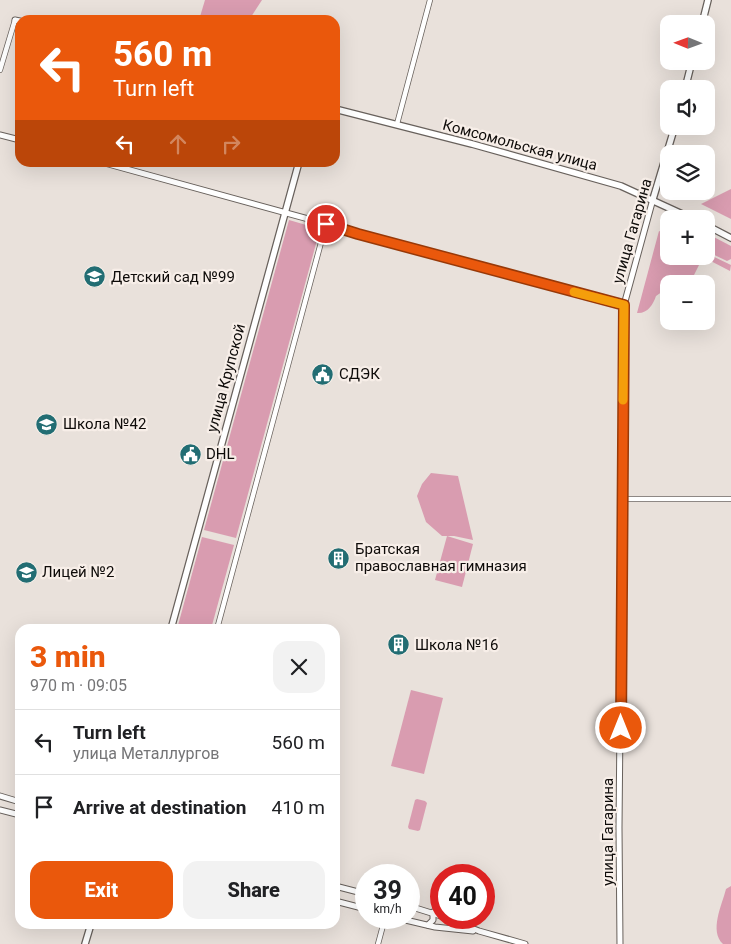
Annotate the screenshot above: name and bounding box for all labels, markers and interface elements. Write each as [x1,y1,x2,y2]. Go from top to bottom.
north arrow [660,15,715,70]
map controls [660,15,715,330]
text: 560 m [113,34,212,75]
icon: left [30,35,95,100]
text: Turn left [113,76,194,101]
button: sound [660,80,715,135]
street label: Комсомольская улица [441,116,599,174]
icon: left [111,130,139,158]
icon: ahead [164,130,192,158]
icon: right [217,130,245,158]
button: layers [660,145,715,200]
street label: улица Гагарина [608,177,656,285]
pin [305,203,347,245]
icon: arrive [312,210,340,238]
button: + [660,210,715,265]
school or university icon: Детский сад №99 [83,265,107,289]
place label: Детский сад №99 [111,268,235,286]
button: − [660,275,715,330]
street label: улица Крупской [203,322,249,434]
public building icon: СДЭК [311,362,335,386]
place label: СДЭК [339,365,380,383]
school or university icon: Школа №42 [35,412,59,436]
place label: Школа №42 [63,415,146,433]
public building icon: DHL [178,442,202,466]
place label: DHL [206,445,235,463]
place label: Братская православная гимназия [355,540,527,575]
building icon: Братская православная гимназия [327,546,351,570]
school or university icon: Лицей №2 [14,560,38,584]
place label: Лицей №2 [42,563,114,581]
building icon: Школа №16 [387,633,411,657]
place label: Школа №16 [415,636,498,654]
text: 3 min [30,639,106,674]
button: close [273,641,325,693]
text: 970 m · 09:05 [30,676,127,695]
position arrow [594,701,646,753]
text: Turn left [73,721,146,744]
icon: left [30,728,58,756]
text: 560 m [272,731,325,754]
text: улица Металлургов [73,744,219,763]
street label: улица Гагарина [599,778,617,886]
icon: arrive [30,793,58,821]
text: Arrive at destination [73,796,246,819]
text: 410 m [272,796,325,819]
button: Exit [30,861,173,919]
button: Share [183,861,325,919]
speed limit sign: 40 [430,864,495,929]
text: 39 [373,876,402,905]
text: km/h [373,902,402,916]

